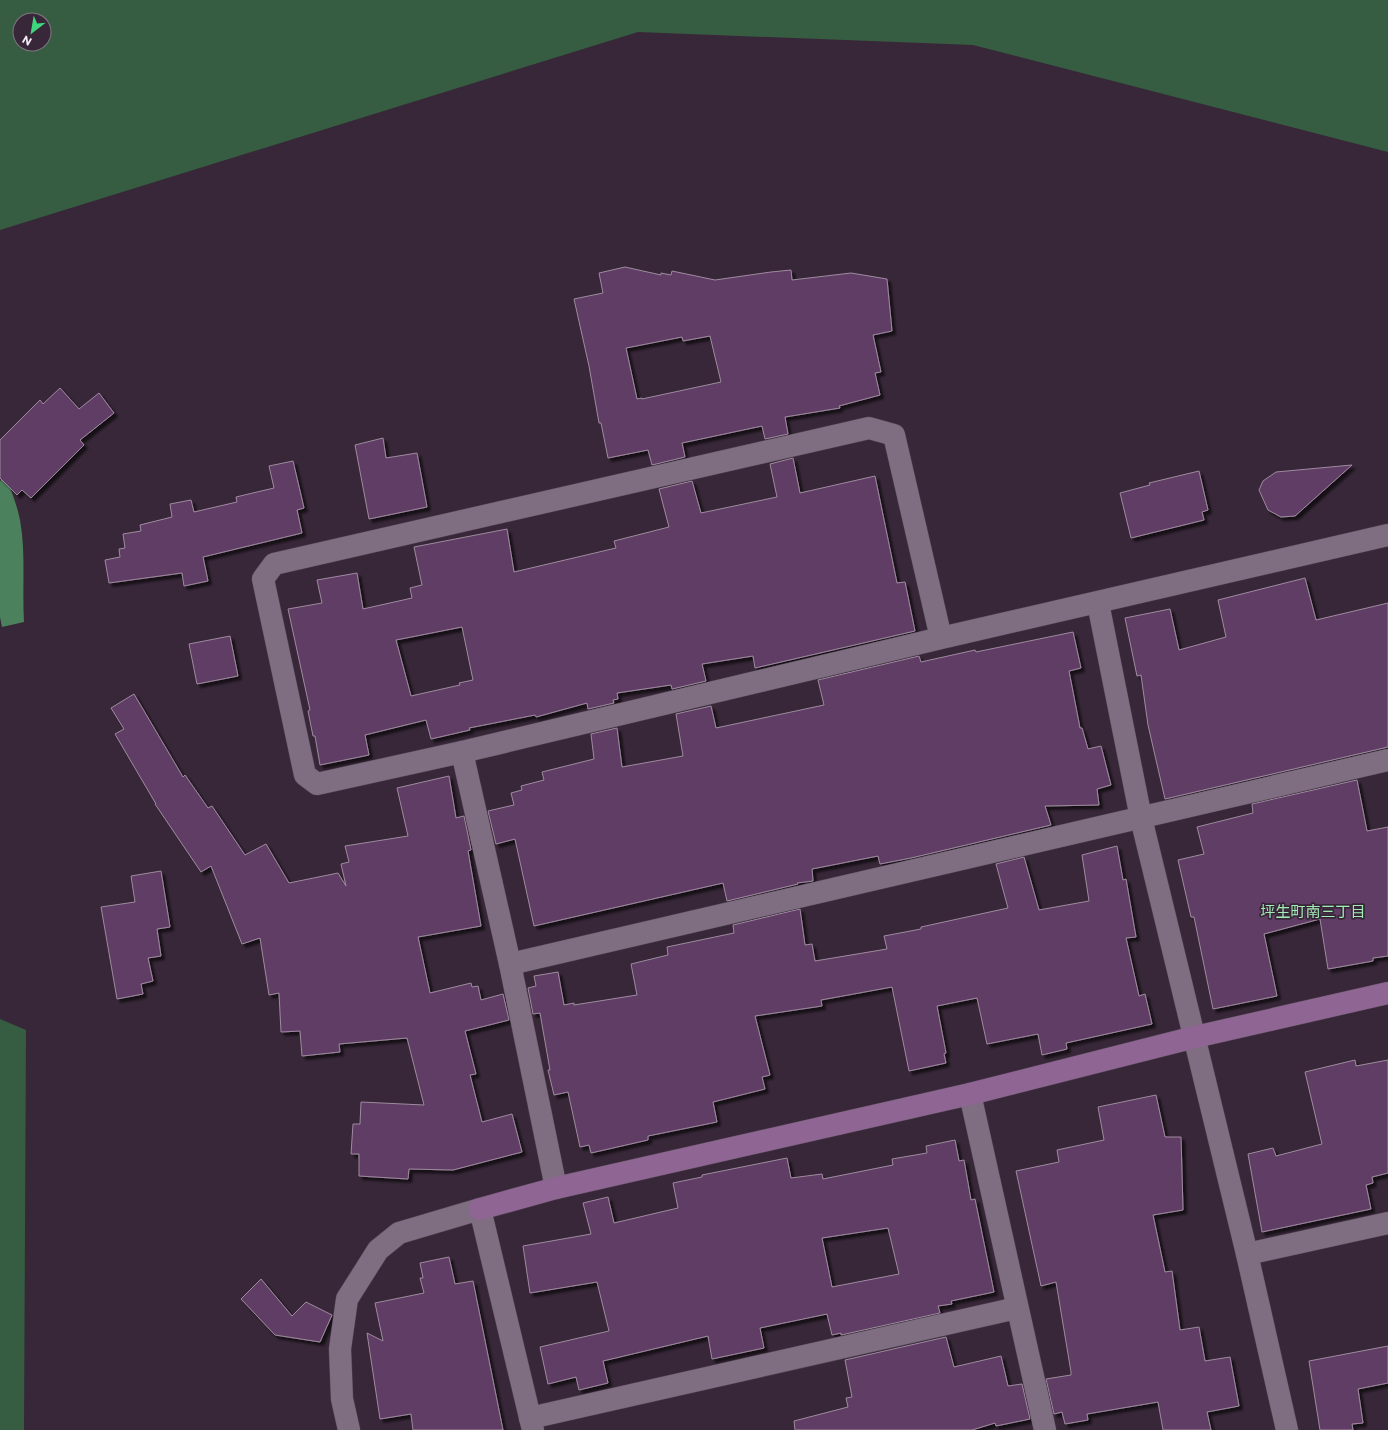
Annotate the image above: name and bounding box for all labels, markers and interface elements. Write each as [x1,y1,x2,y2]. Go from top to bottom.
north arrow [12,12,52,52]
text: N [19,32,34,49]
district label: 坪生町南三丁目 [1260,902,1366,921]

